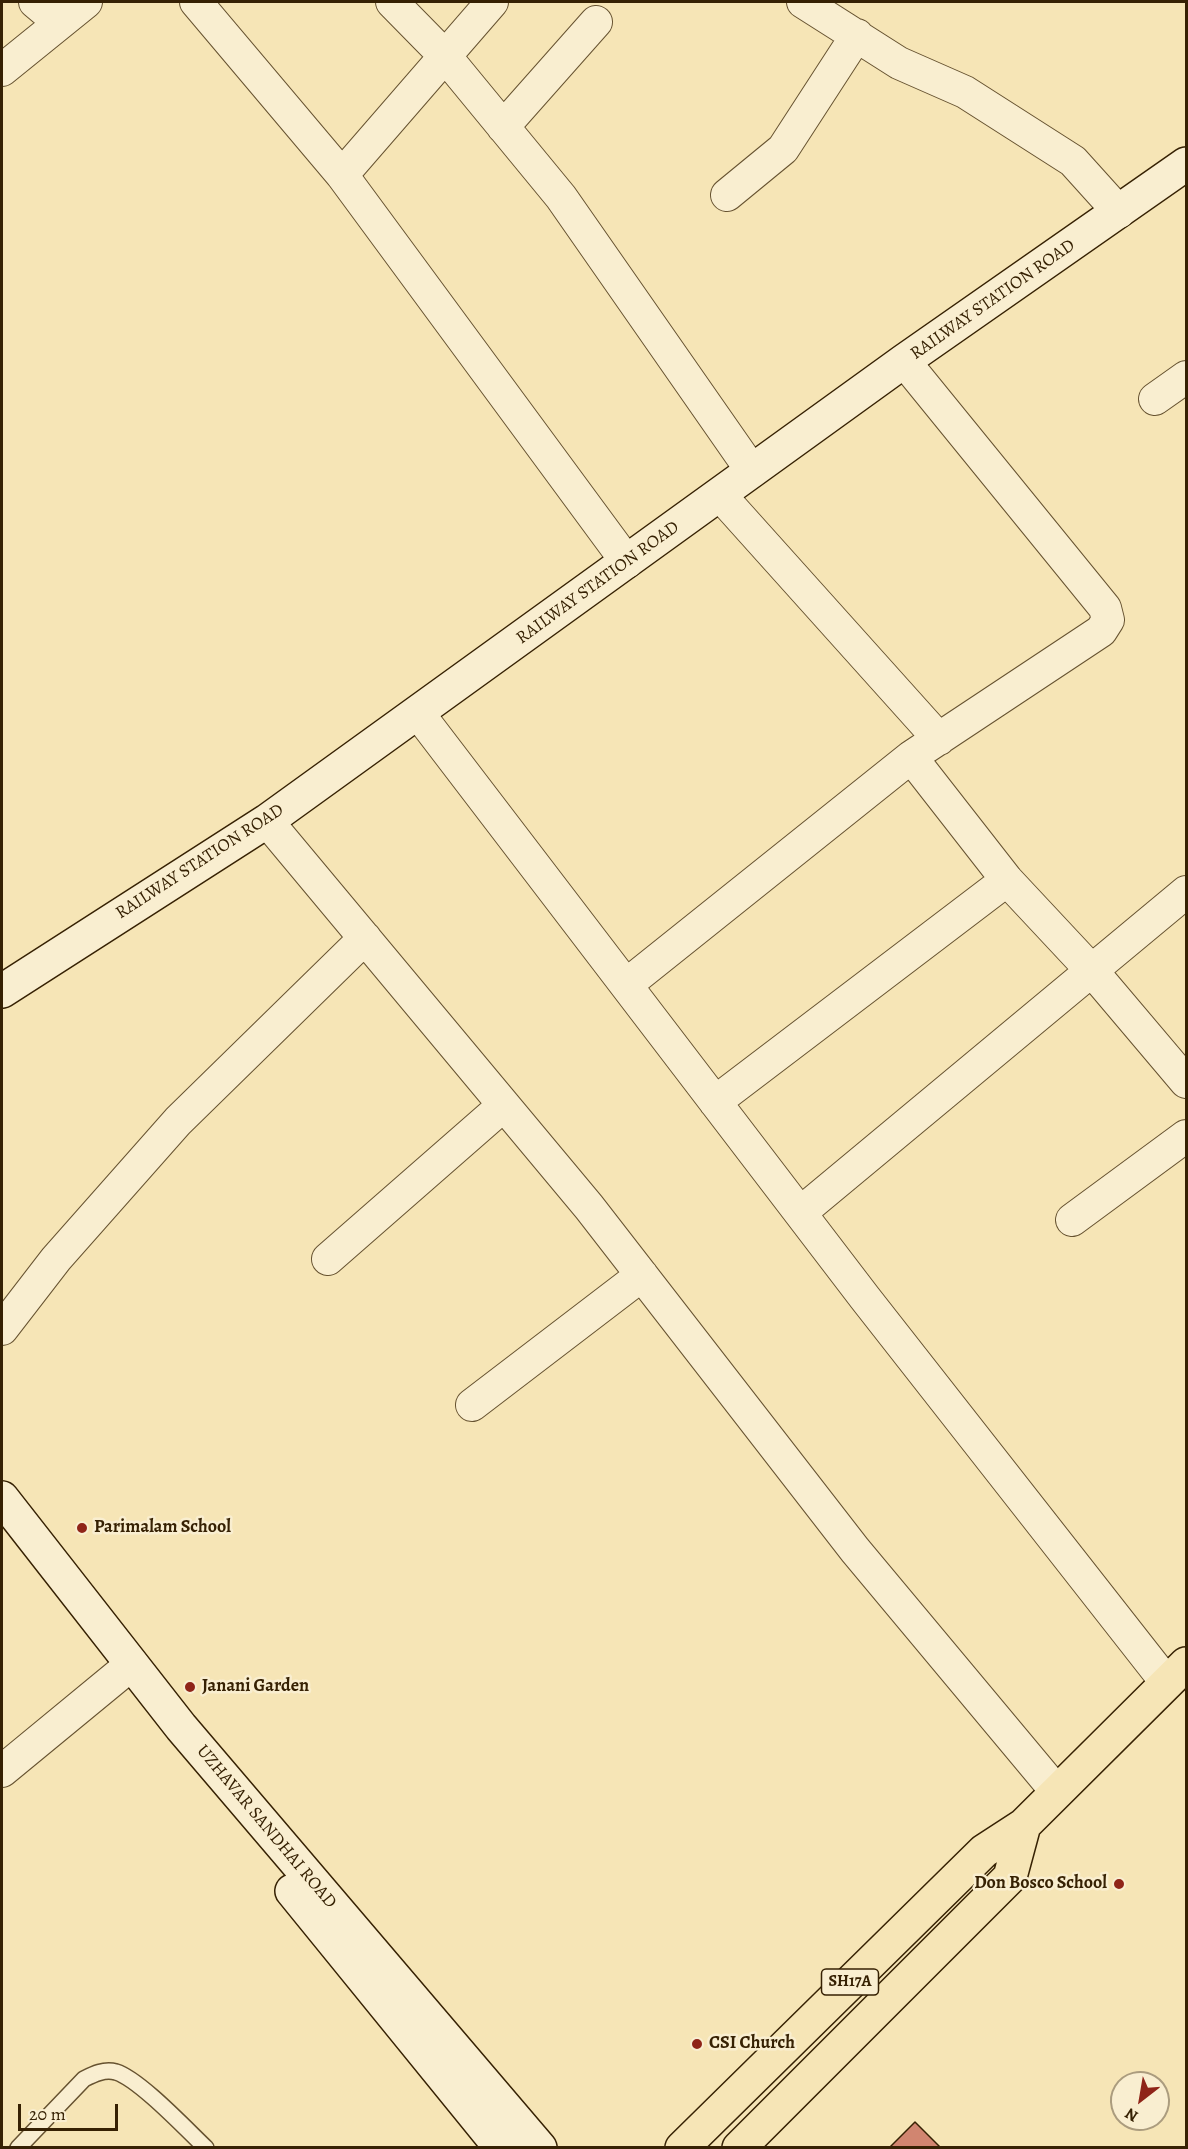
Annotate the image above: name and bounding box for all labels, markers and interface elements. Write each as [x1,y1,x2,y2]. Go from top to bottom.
street label: RAILWAY STATION ROAD [907,235,1079,365]
street label: RAILWAY STATION ROAD [512,517,684,649]
street label: RAILWAY STATION ROAD [112,800,288,924]
place label: Parimalam School [94,1517,231,1539]
marker: Parimalam School [75,1521,89,1535]
place label: Janani Garden [202,1676,309,1698]
marker: Janani Garden [183,1680,197,1694]
street label: UZHAVAR SANDHAI ROAD [191,1741,341,1913]
place label: Don Bosco School [974,1873,1107,1895]
marker: Don Bosco School [1112,1877,1126,1891]
road number: SH17A [822,1969,878,1995]
place label: CSI Church [709,2033,795,2055]
marker: CSI Church [690,2037,704,2051]
north arrow [1110,2071,1170,2131]
scale bar [21,2092,122,2130]
text: 20 m [29,2102,66,2126]
text: N [1121,2102,1142,2127]

